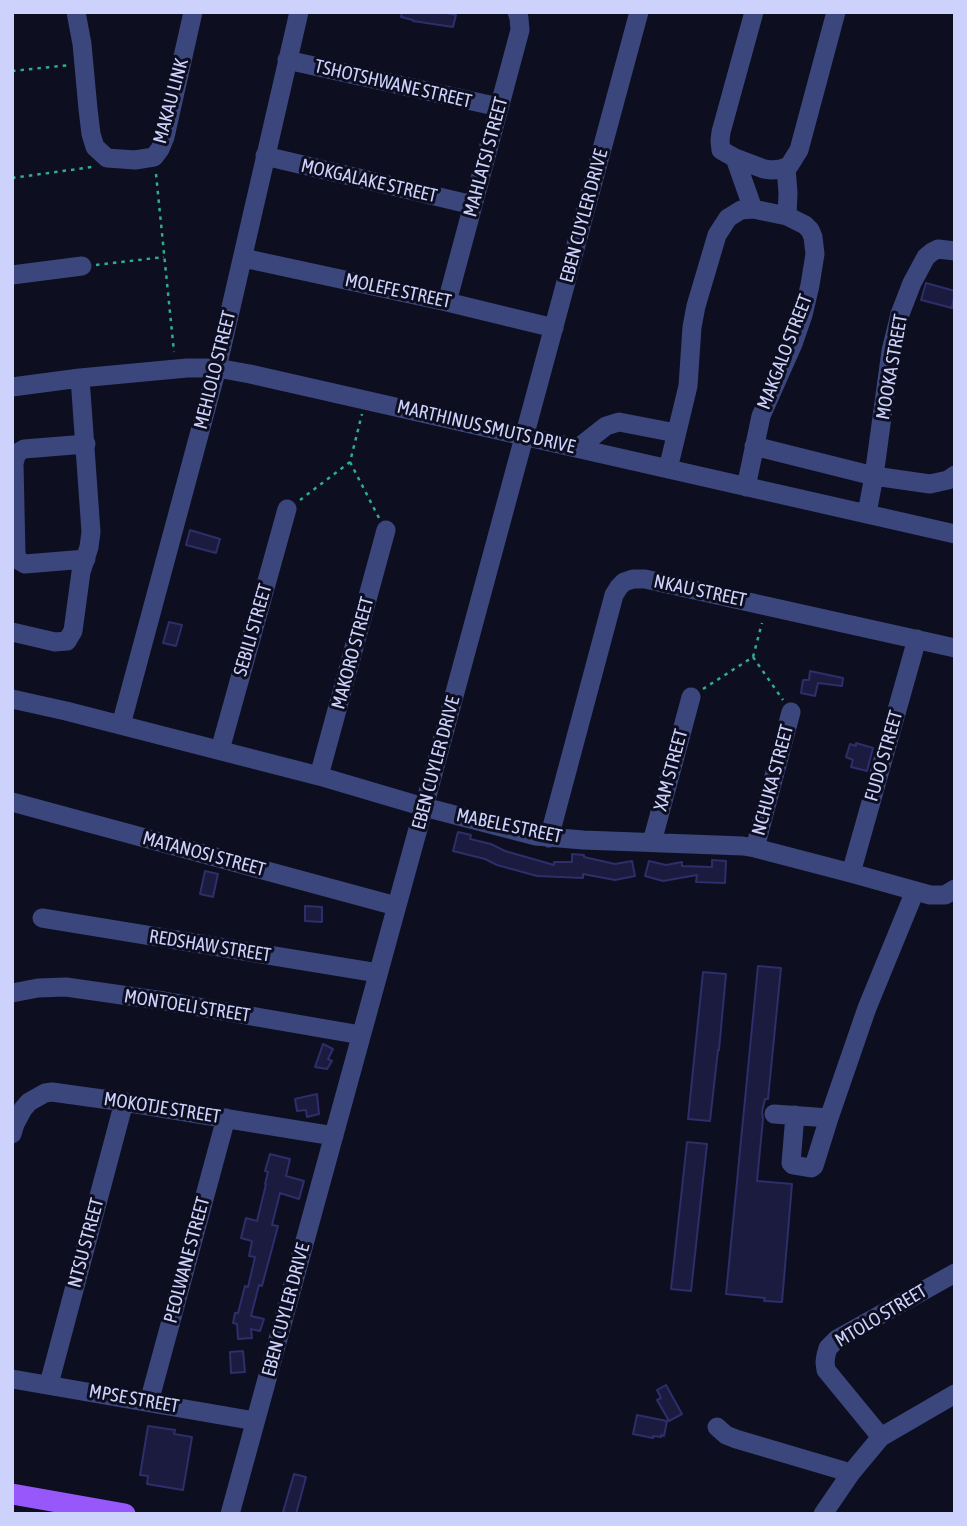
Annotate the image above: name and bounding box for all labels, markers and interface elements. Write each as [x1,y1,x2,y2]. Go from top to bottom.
street label: TSHOTSHWANE STREET [312,55,474,113]
street label: MAKAU LINK [149,56,193,146]
street label: MAHLATSI STREET [459,95,513,219]
street label: EBEN CUYLER DRIVE [555,147,613,285]
street label: MOKGALAKE STREET [299,154,439,208]
street label: MOLEFE STREET [343,269,453,313]
street label: MAKGALO STREET [753,291,817,413]
street label: MEHLOLO STREET [189,309,241,431]
street label: MOOKA STREET [872,313,912,421]
street label: MARTHINUS SMUTS DRIVE [395,395,577,459]
street label: NKAU STREET [652,570,748,612]
street label: SEBILI STREET [229,581,277,679]
street label: MAKORO STREET [327,594,379,712]
street label: EBEN CUYLER DRIVE [407,694,465,832]
street label: FUDO STREET [860,708,908,804]
street label: NCHUKA STREET [747,722,799,838]
street label: XAM STREET [649,727,693,813]
street label: MABELE STREET [454,804,564,848]
street label: MATANOSI STREET [140,827,268,881]
street label: REDSHAW STREET [148,925,272,967]
street label: MONTOELI STREET [122,985,252,1027]
street label: MOKOTJE STREET [102,1088,222,1128]
street label: PEOLWANE STREET [159,1194,215,1326]
street label: NTSU STREET [63,1196,109,1290]
street label: EBEN CUYLER DRIVE [257,1241,315,1379]
street label: MTOLO STREET [831,1280,931,1352]
street label: MPSE STREET [87,1380,181,1418]

